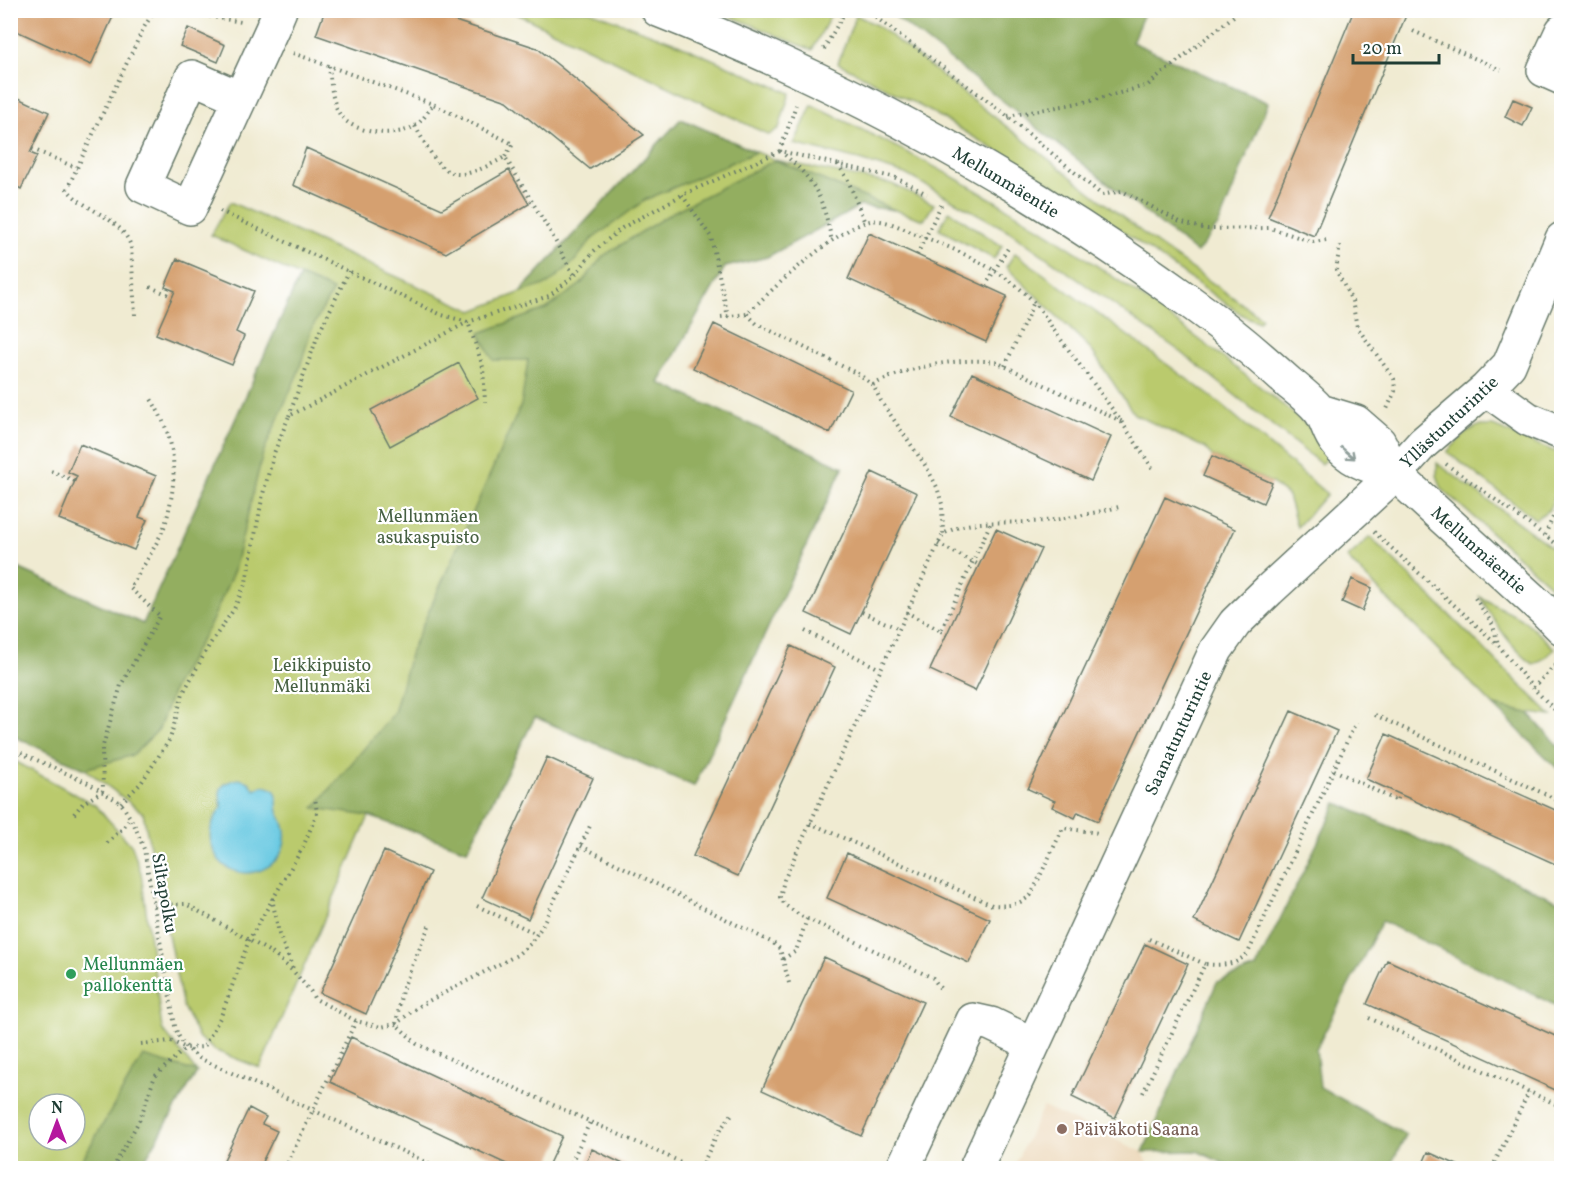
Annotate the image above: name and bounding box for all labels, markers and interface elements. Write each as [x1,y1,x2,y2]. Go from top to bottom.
scale bar [1353,27,1438,65]
text: 20 m [1362,37,1402,62]
street label: Mellunmäentie [947,141,1064,225]
street label: Yllästunturintie [1395,371,1505,475]
one-way arrow [1340,446,1355,460]
street label: Mellunmäentie [1425,501,1531,601]
park label: Mellunmäen asukaspuisto [377,505,479,551]
park label: Leikkipuisto Mellunmäki [273,654,371,700]
street label: Saanatunturintie [1140,667,1219,800]
street label: Siltapolku [144,851,183,935]
place label: Mellunmäen pallokenttä [83,953,184,999]
marker: Mellunmäen pallokenttä [64,967,78,981]
north arrow [27,1092,87,1152]
text: N [51,1098,63,1120]
place label: Päiväkoti Saana [1074,1118,1199,1143]
marker: Päiväkoti Saana [1055,1122,1069,1136]

